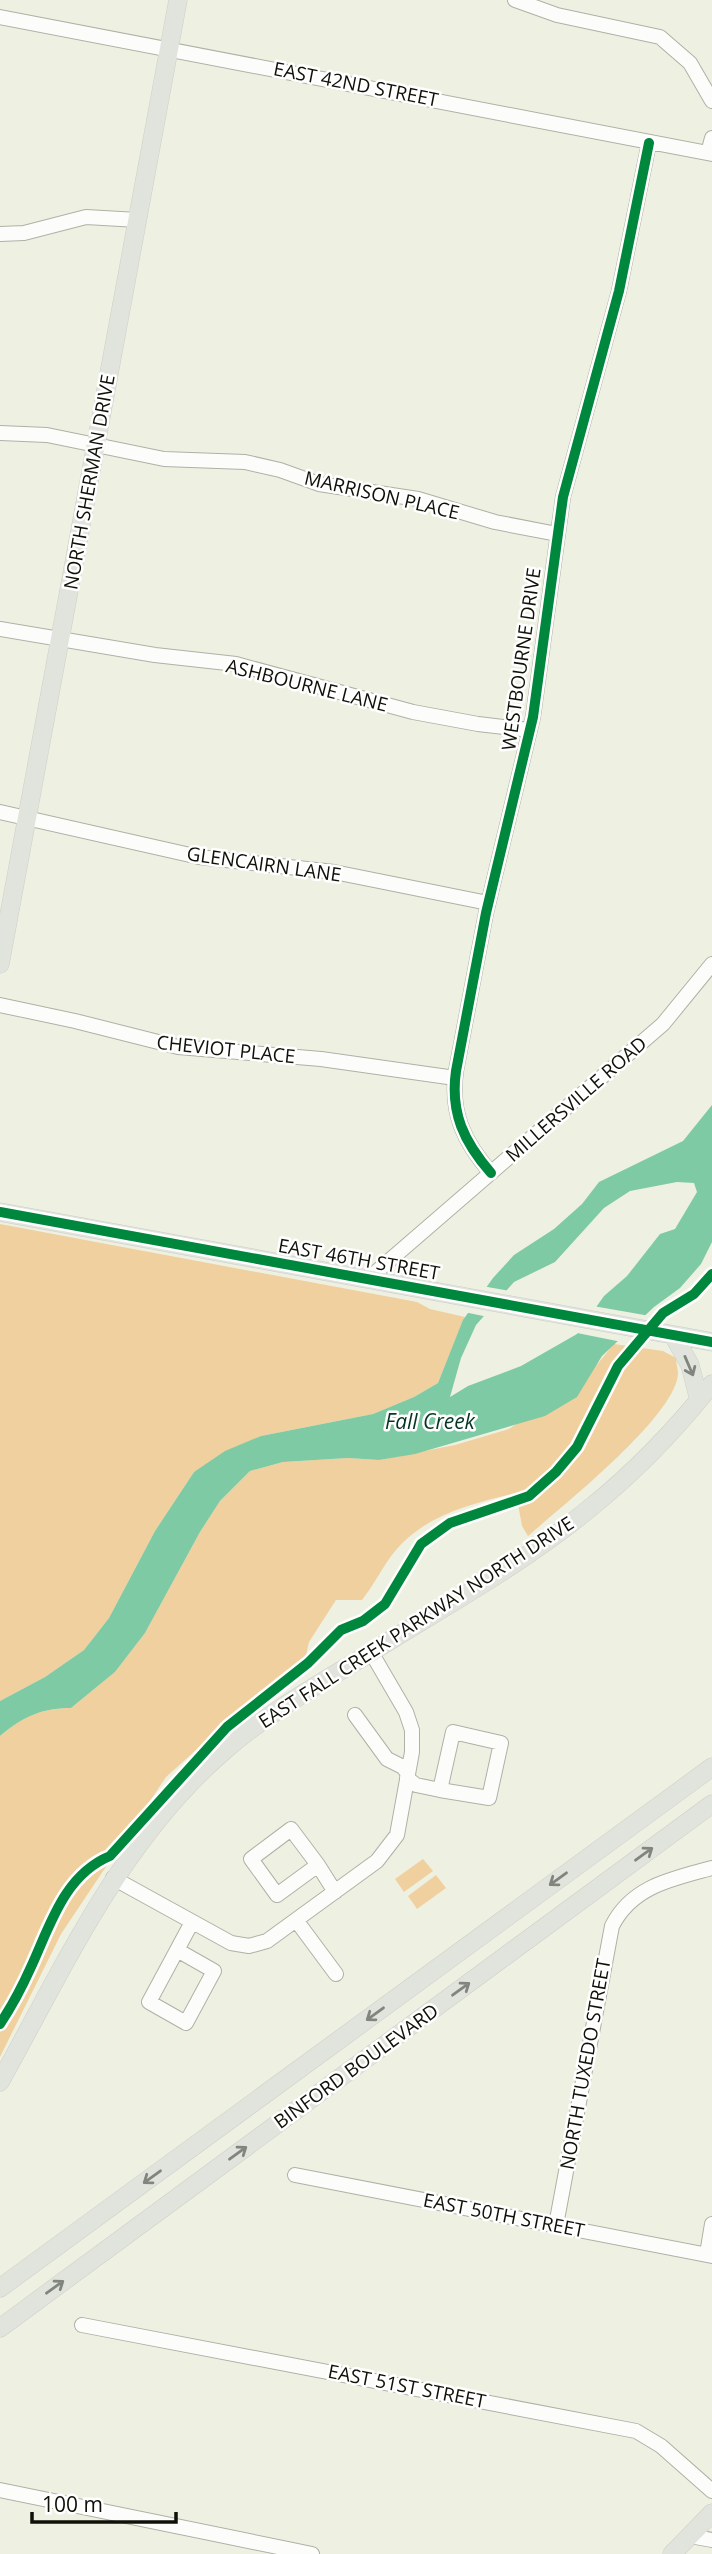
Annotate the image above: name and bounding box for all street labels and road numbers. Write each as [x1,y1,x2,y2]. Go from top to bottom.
street label: EAST 42ND STREET [271,55,441,113]
street label: NORTH SHERMAN DRIVE [57,372,121,592]
street label: MARRISON PLACE [302,465,462,525]
street label: WESTBOURNE DRIVE [495,566,547,752]
street label: ASHBOURNE LANE [223,652,391,718]
street label: GLENCAIRN LANE [185,840,343,888]
street label: CHEVIOT PLACE [155,1029,297,1069]
street label: MILLERSVILLE ROAD [500,1030,652,1168]
street label: EAST 46TH STREET [276,1232,442,1286]
street label: EAST FALL CREEK PARKWAY NORTH DRIVE [253,1510,579,1734]
street label: NORTH TUXEDO STREET [554,1956,616,2172]
street label: BINFORD BOULEVARD [269,1998,443,2134]
street label: EAST 50TH STREET [421,2187,587,2243]
street label: EAST 51ST STREET [326,2358,489,2414]

